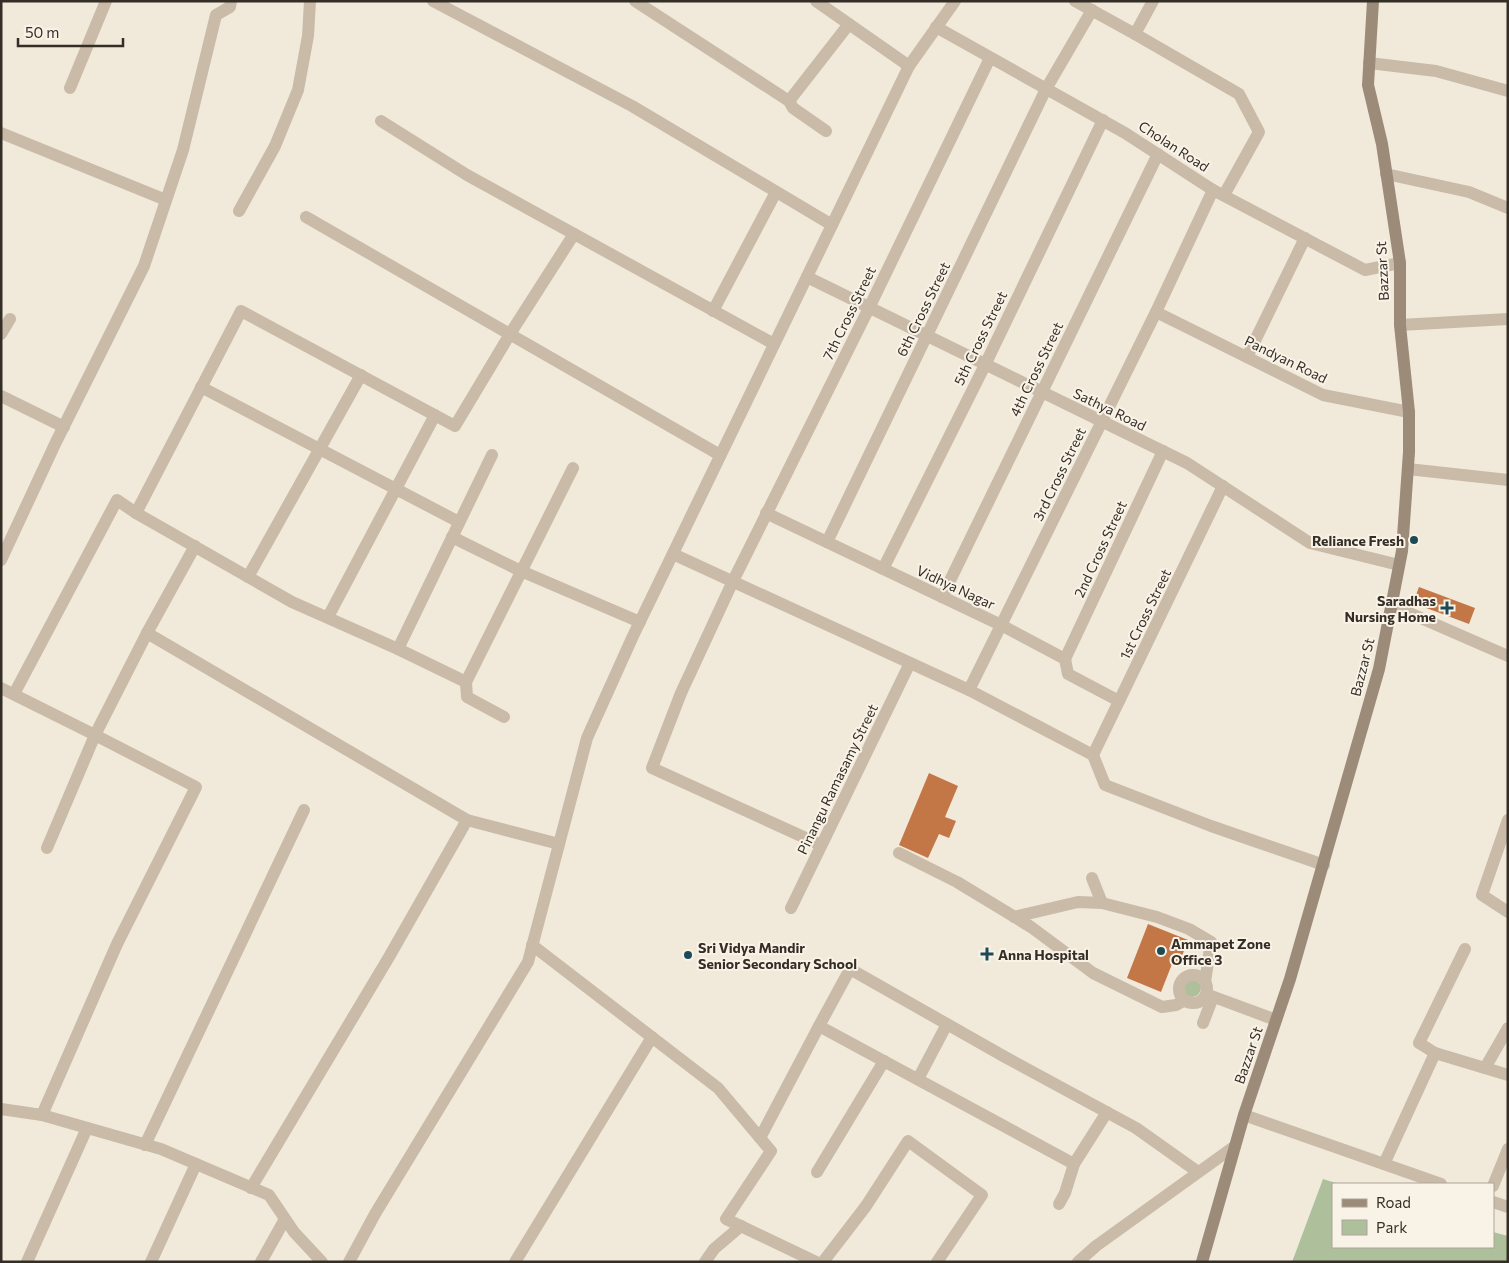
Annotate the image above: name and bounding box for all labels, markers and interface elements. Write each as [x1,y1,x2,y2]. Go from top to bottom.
scale bar [18,15,122,47]
text: 50 m [25,23,59,41]
street label: Cholan Road [1136,117,1212,175]
street label: Bazzar St [1372,240,1392,301]
street label: 6th Cross Street [893,259,953,359]
street label: 7th Cross Street [819,263,879,363]
street label: 5th Cross Street [950,288,1010,388]
street label: 4th Cross Street [1006,319,1066,419]
street label: Pandyan Road [1242,332,1330,386]
street label: Sathya Road [1071,384,1149,434]
street label: 3rd Cross Street [1029,424,1089,524]
street label: 2nd Cross Street [1070,498,1130,600]
place label: Reliance Fresh [1312,532,1404,549]
marker: Reliance Fresh [1408,534,1420,546]
street label: Vidhya Nagar [914,561,998,613]
street label: 1st Cross Street [1116,566,1174,662]
place label: Saradhas Nursing Home [1345,592,1436,625]
marker: Saradhas Nursing Home [1440,601,1454,615]
street label: Bazzar St [1347,636,1378,698]
street label: Pinangu Ramasamy Street [793,701,881,857]
place label: Ammapet Zone Office 3 [1171,935,1271,968]
place label: Sri Vidya Mandir Senior Secondary School [698,939,857,972]
marker: Ammapet Zone Office 3 [1155,945,1167,957]
place label: Anna Hospital [998,946,1089,963]
marker: Anna Hospital [980,947,994,961]
marker: Sri Vidya Mandir Senior Secondary School [682,949,694,961]
street label: Bazzar St [1230,1024,1266,1086]
legend [1332,1183,1494,1248]
text: Road [1376,1193,1411,1211]
text: Park [1376,1218,1407,1236]

